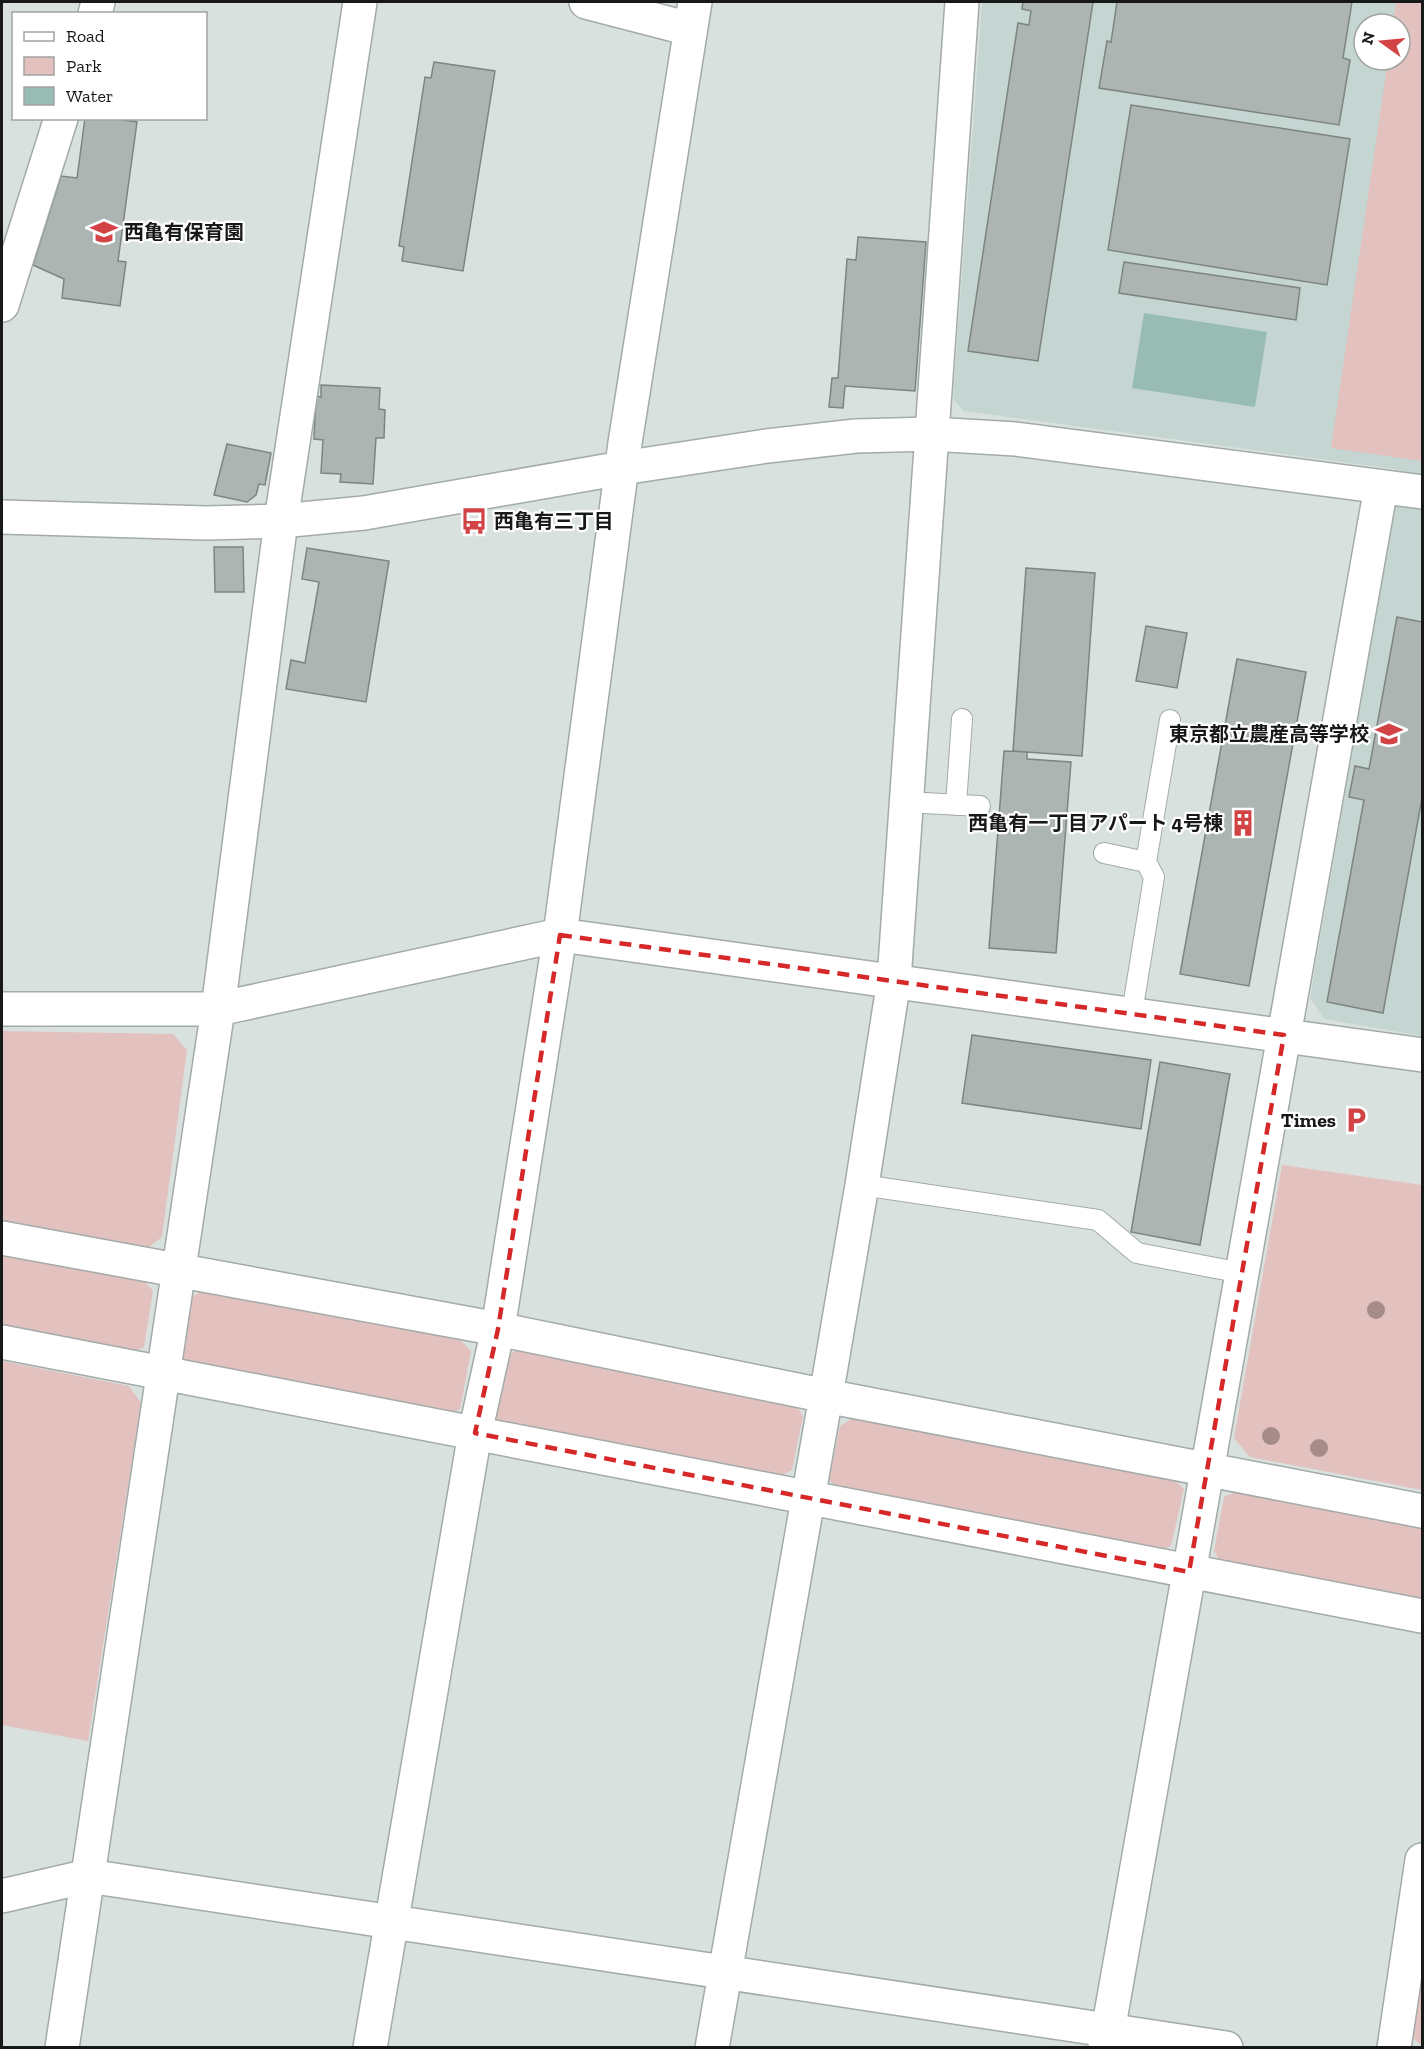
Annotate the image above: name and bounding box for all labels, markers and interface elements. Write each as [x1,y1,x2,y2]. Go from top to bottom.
legend [12,12,207,120]
north arrow [1352,12,1412,72]
text: Road [66,25,105,47]
text: N [1357,30,1379,47]
text: Park [66,55,102,77]
text: Water [66,85,113,107]
school or university icon: 西亀有保育園 [89,217,119,247]
place label: 西亀有保育園 [124,220,244,244]
bus stop icon: 西亀有三丁目 [459,506,489,536]
place label: 西亀有三丁目 [494,509,614,533]
school or university icon: 東京都立農産高等学校 [1374,719,1404,749]
place label: 東京都立農産高等学校 [1169,722,1369,746]
building icon: 西亀有一丁目アパート 4号棟 [1228,808,1258,838]
place label: 西亀有一丁目アパート 4号棟 [968,811,1223,835]
parking icon: Times [1341,1105,1371,1135]
place label: Times [1281,1108,1336,1132]

